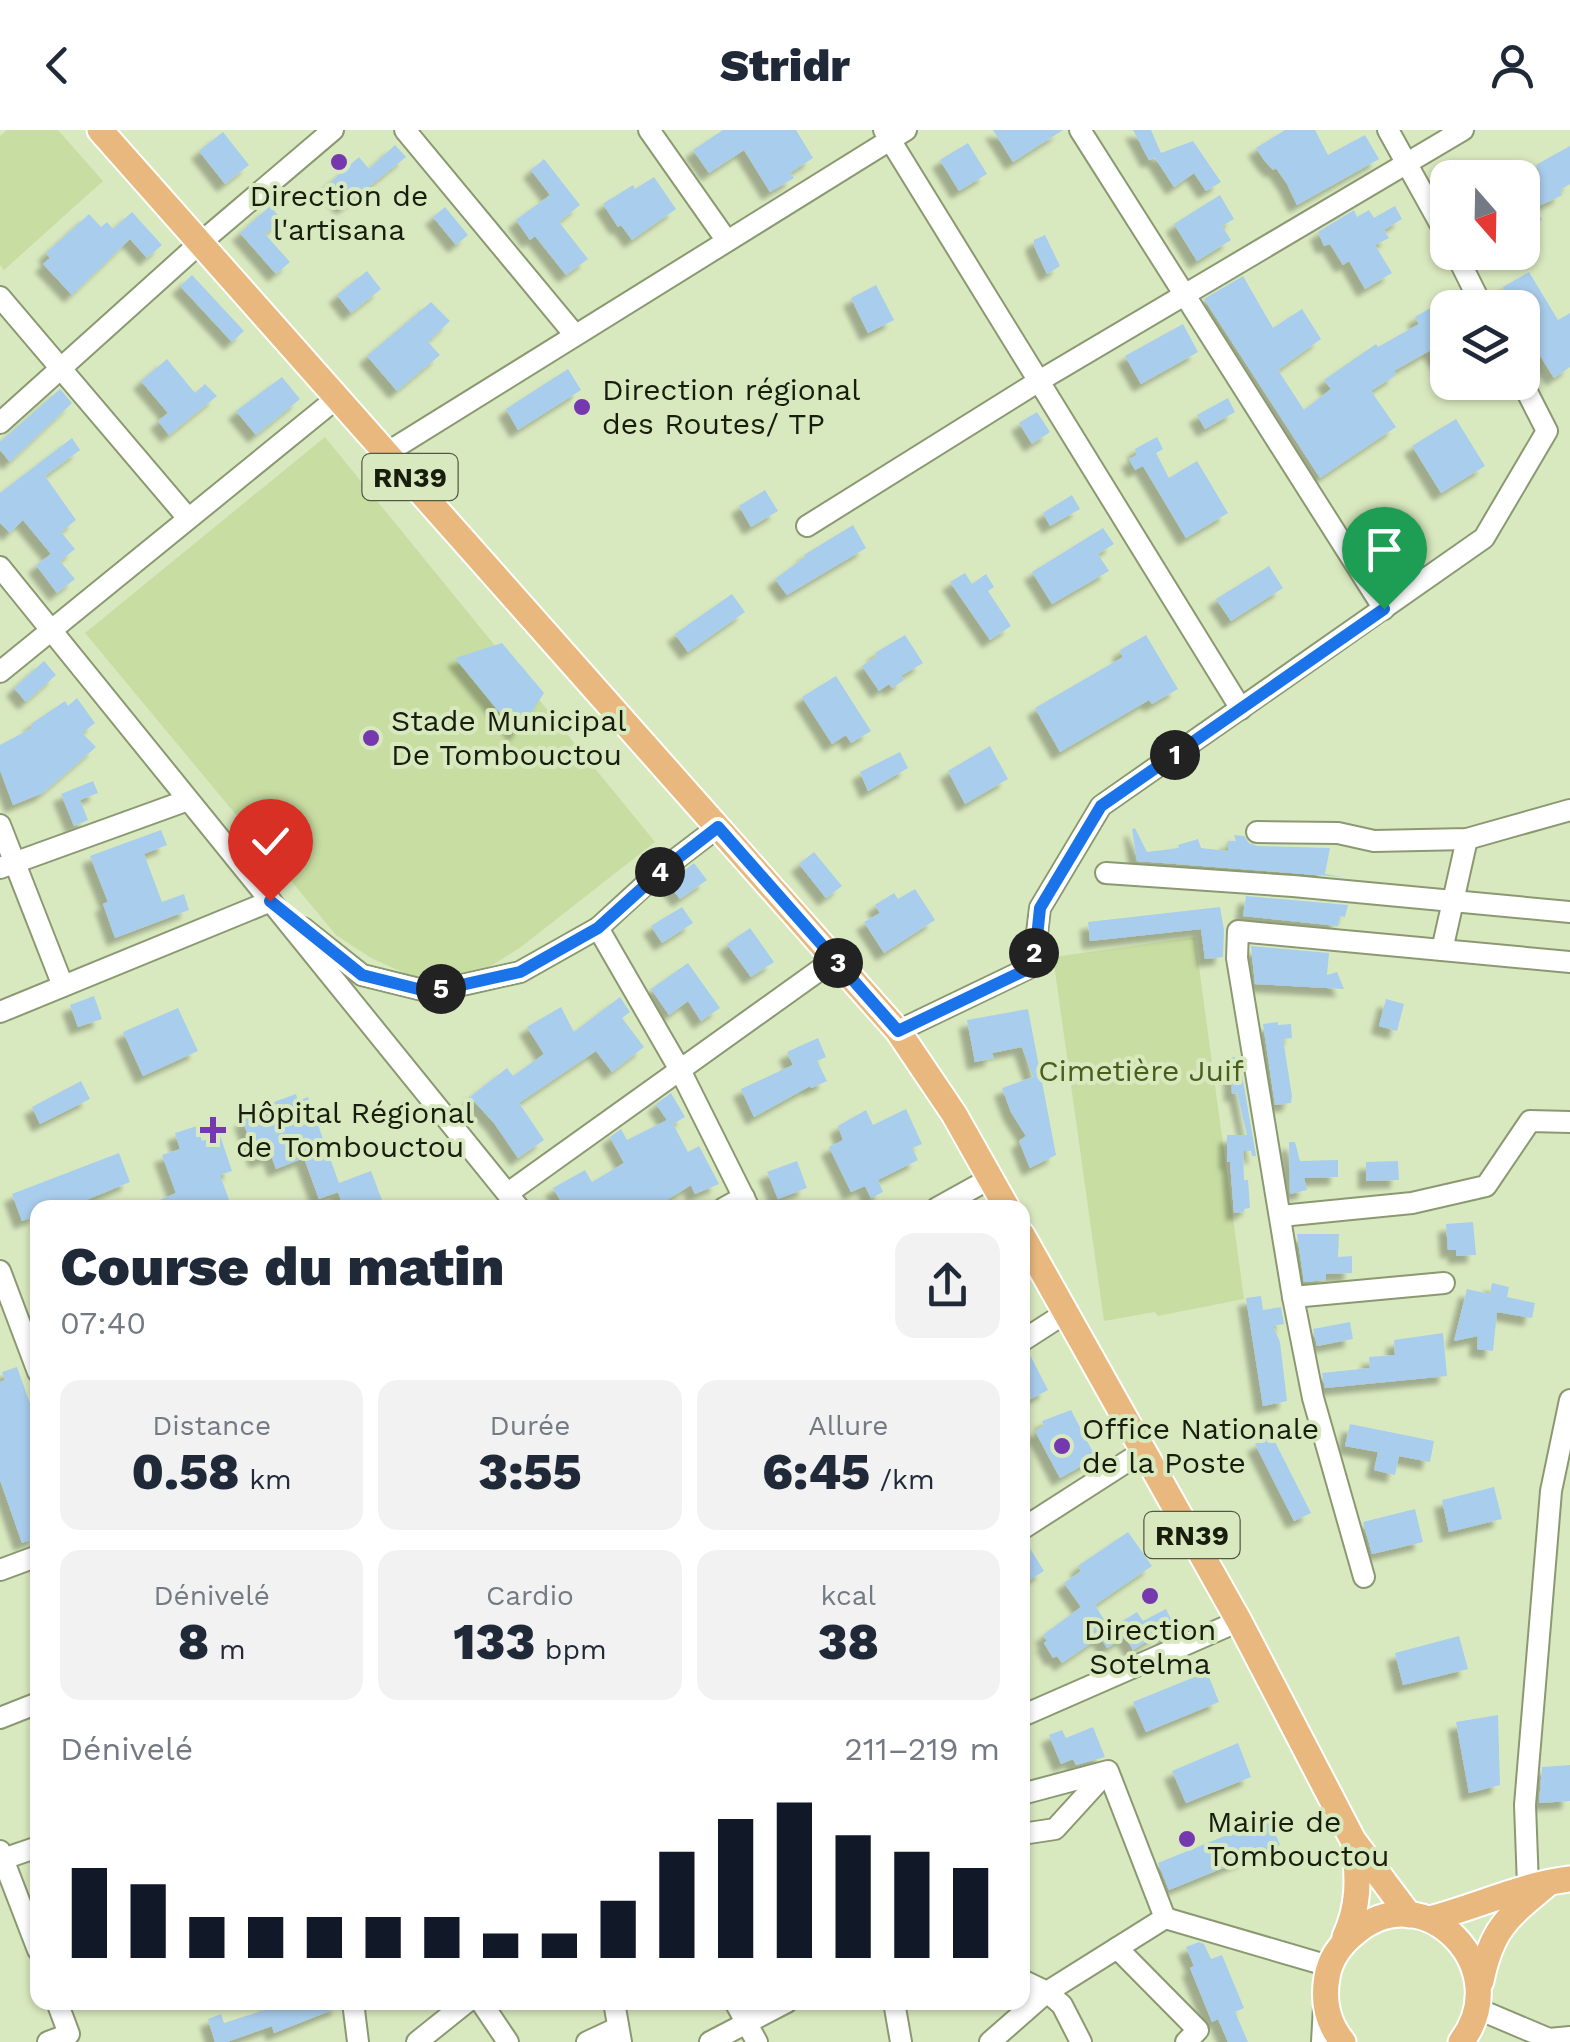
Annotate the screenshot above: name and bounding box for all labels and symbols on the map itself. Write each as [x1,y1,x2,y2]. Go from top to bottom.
marker: Direction de l'artisana [328,151,350,173]
north arrow [1430,160,1540,270]
place label: Direction de l'artisana [250,178,428,247]
place label: Direction régional des Routes/ TP [602,372,860,441]
marker: Direction régional des Routes/ TP [571,396,593,418]
road number: RN39 [362,454,458,500]
pin [1342,507,1427,610]
place label: Stade Municipal De Tombouctou [391,703,626,772]
marker: Stade Municipal De Tombouctou [360,727,382,749]
pin: 1 [1150,730,1200,780]
pin [228,799,313,902]
pin: 4 [635,847,685,897]
pin: 2 [1009,928,1059,978]
pin: 3 [813,938,863,988]
pin: 5 [416,964,466,1014]
park label: Cimetière Juif [1038,1053,1244,1088]
place label: Hôpital Régional de Tombouctou [236,1095,474,1164]
marker: Hôpital Régional de Tombouctou [200,1117,226,1143]
place label: Office Nationale de la Poste [1082,1411,1319,1480]
marker: Office Nationale de la Poste [1051,1435,1073,1457]
road number: RN39 [1144,1512,1240,1558]
marker: Direction Sotelma [1139,1585,1161,1607]
place label: Direction Sotelma [1084,1612,1216,1681]
place label: Mairie de Tombouctou [1207,1804,1390,1873]
marker: Mairie de Tombouctou [1176,1828,1198,1850]

